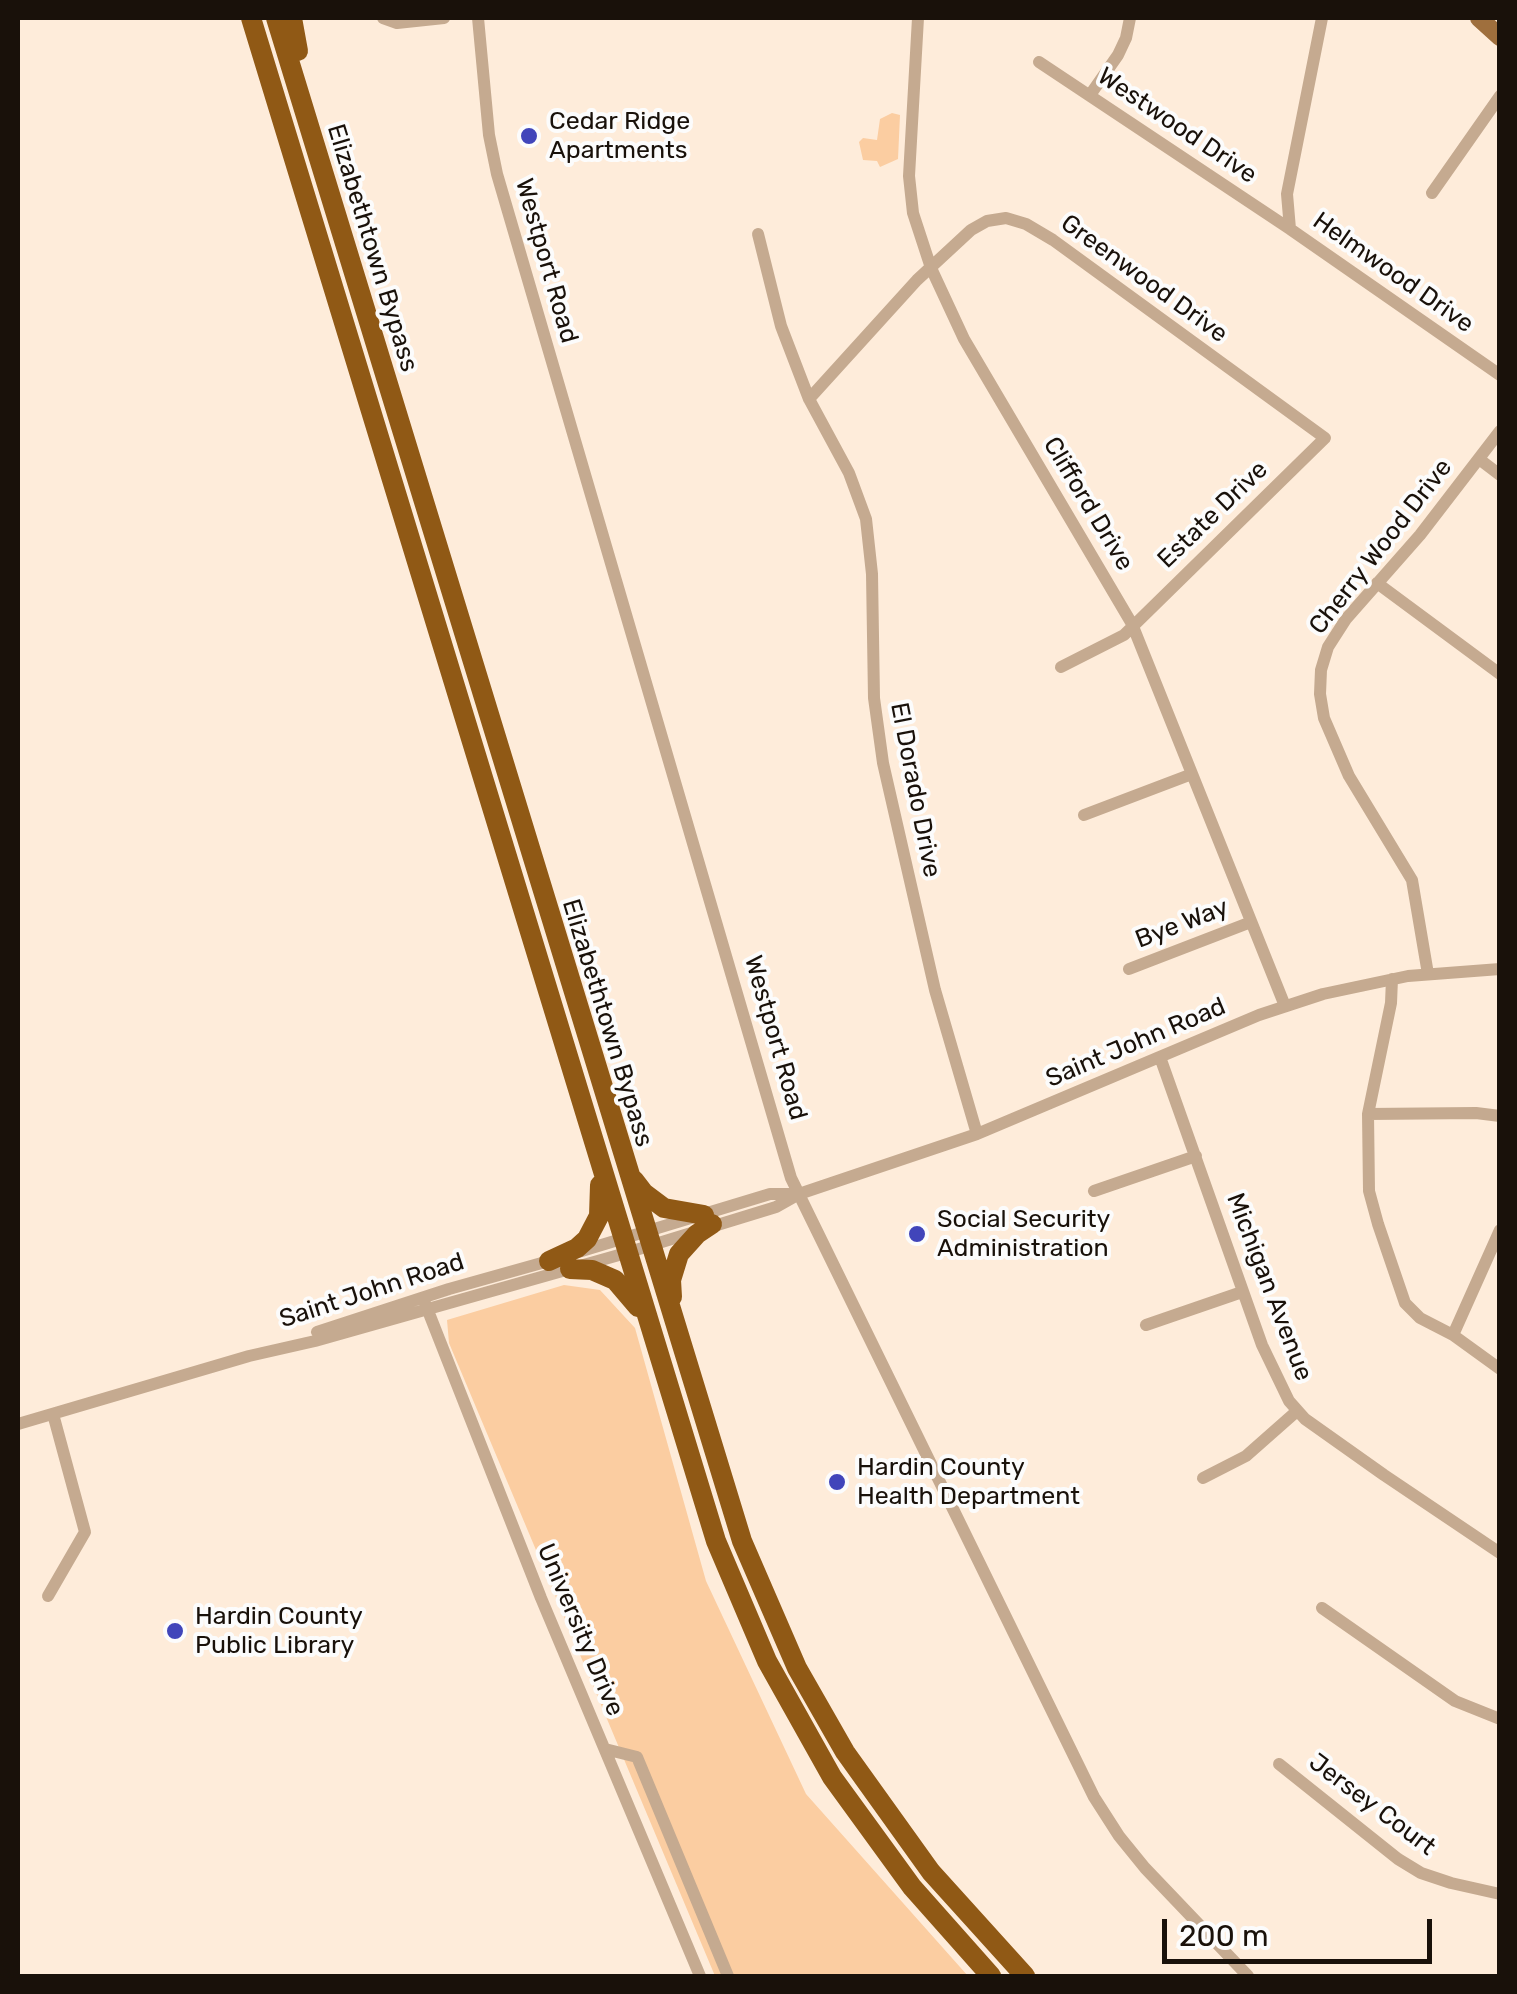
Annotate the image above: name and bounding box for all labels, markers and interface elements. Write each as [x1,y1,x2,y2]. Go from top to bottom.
street label: Westwood Drive [1092,62,1262,190]
place label: Cedar Ridge Apartments [549,107,690,166]
street label: Elizabethtown Bypass [320,121,424,375]
marker: Cedar Ridge Apartments [518,125,540,147]
street label: Westport Road [508,175,584,347]
street label: Helmwood Drive [1307,206,1479,340]
street label: Greenwood Drive [1055,208,1233,350]
street label: Clifford Drive [1036,432,1140,576]
street label: Cherry Wood Drive [1303,453,1459,641]
street label: Estate Drive [1152,455,1274,575]
street label: El Dorado Drive [883,700,947,880]
street label: Bye Way [1131,893,1233,955]
street label: Elizabethtown Bypass [555,896,659,1150]
street label: Westport Road [737,952,813,1124]
street label: Saint John Road [1042,992,1230,1094]
street label: Michigan Avenue [1219,1189,1319,1385]
place label: Social Security Administration [937,1205,1110,1264]
marker: Social Security Administration [906,1223,928,1245]
street label: Saint John Road [276,1247,468,1335]
place label: Hardin County Health Department [857,1453,1080,1512]
marker: Hardin County Health Department [826,1471,848,1493]
street label: University Drive [530,1539,630,1721]
place label: Hardin County Public Library [195,1602,363,1661]
marker: Hardin County Public Library [164,1620,186,1642]
street label: Jersey Court [1303,1748,1441,1862]
scale bar [1167,1899,1437,1961]
text: 200 m [1179,1918,1269,1954]

